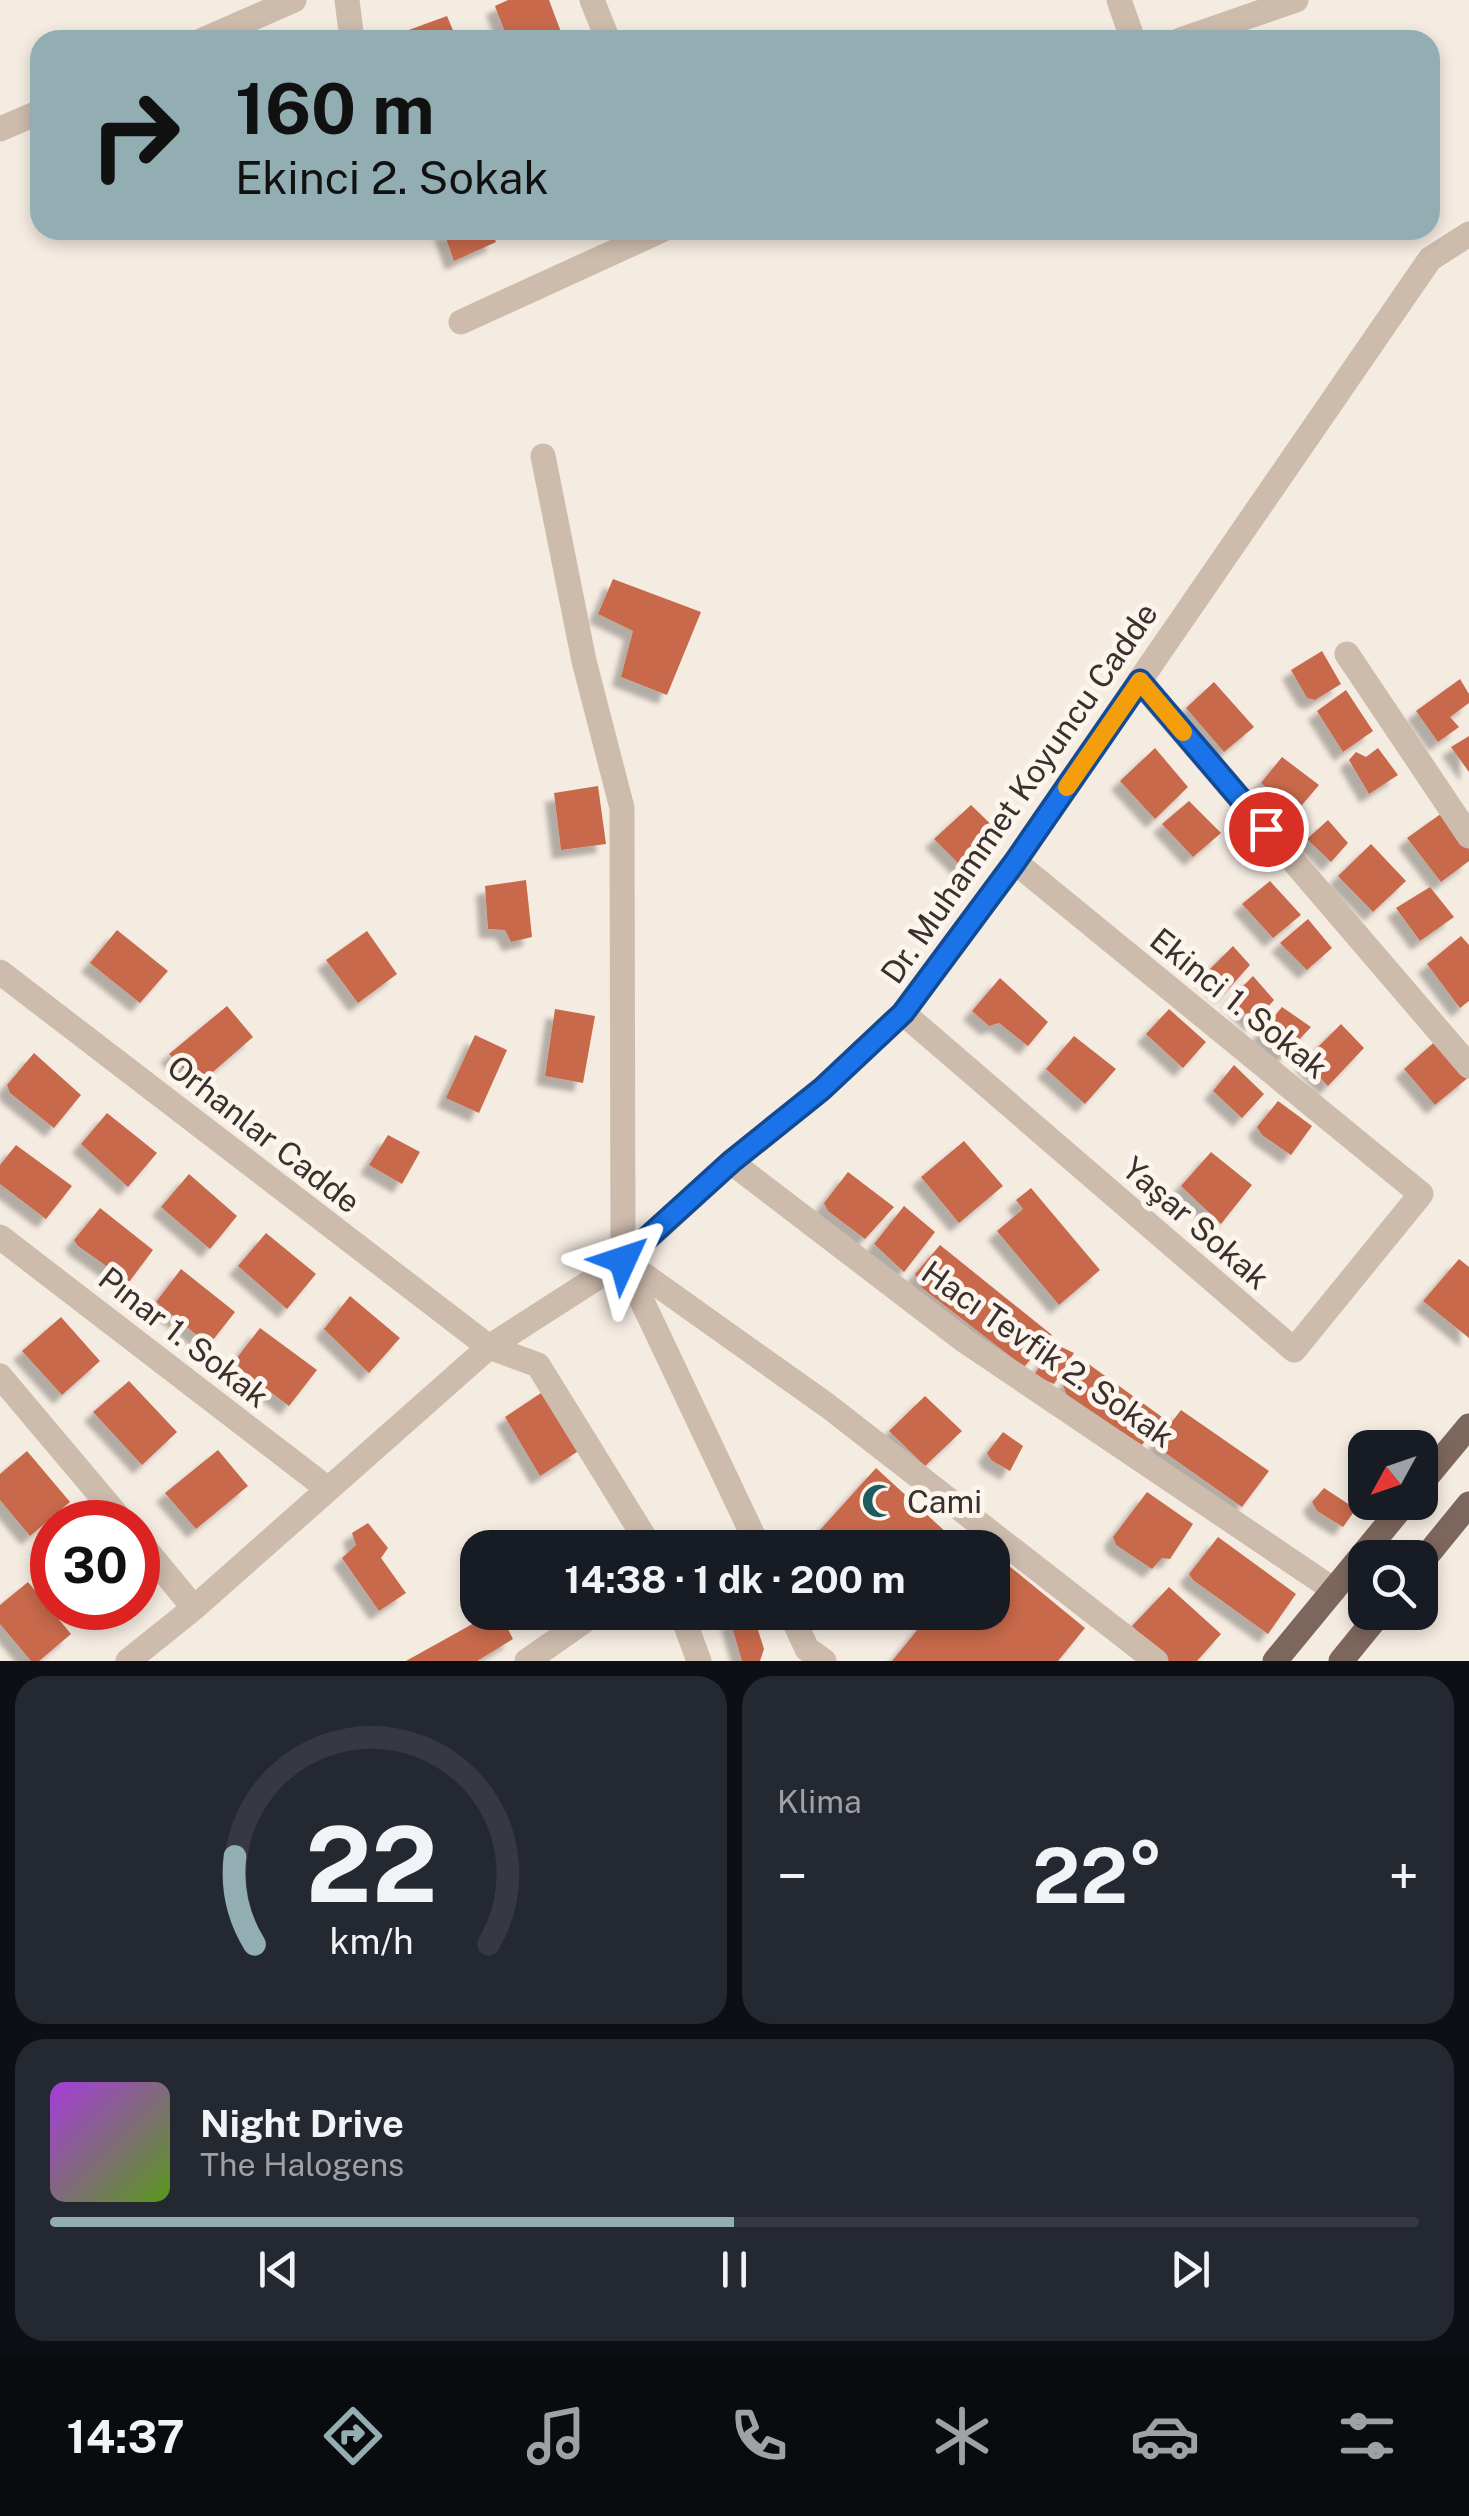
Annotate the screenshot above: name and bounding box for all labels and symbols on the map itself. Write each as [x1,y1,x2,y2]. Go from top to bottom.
street label: Dr. Muhammet Koyuncu Cadde [873,596,1165,990]
pin [1224,787,1309,872]
street label: Ekinci 1. Sokak [1143,920,1335,1086]
street label: Orhanlar Cadde [161,1047,367,1221]
street label: Yaşar Sokak [1115,1149,1277,1297]
position arrow [571,1208,675,1312]
street label: Hacı Tevfik 2. Sokak [915,1253,1181,1455]
street label: Pınar 1. Sokak [92,1259,276,1415]
north arrow [1348,1430,1438,1520]
mosque icon: Cami [860,1482,898,1520]
place label: Cami [907,1483,982,1520]
speed limit sign: 30 [30,1500,160,1630]

